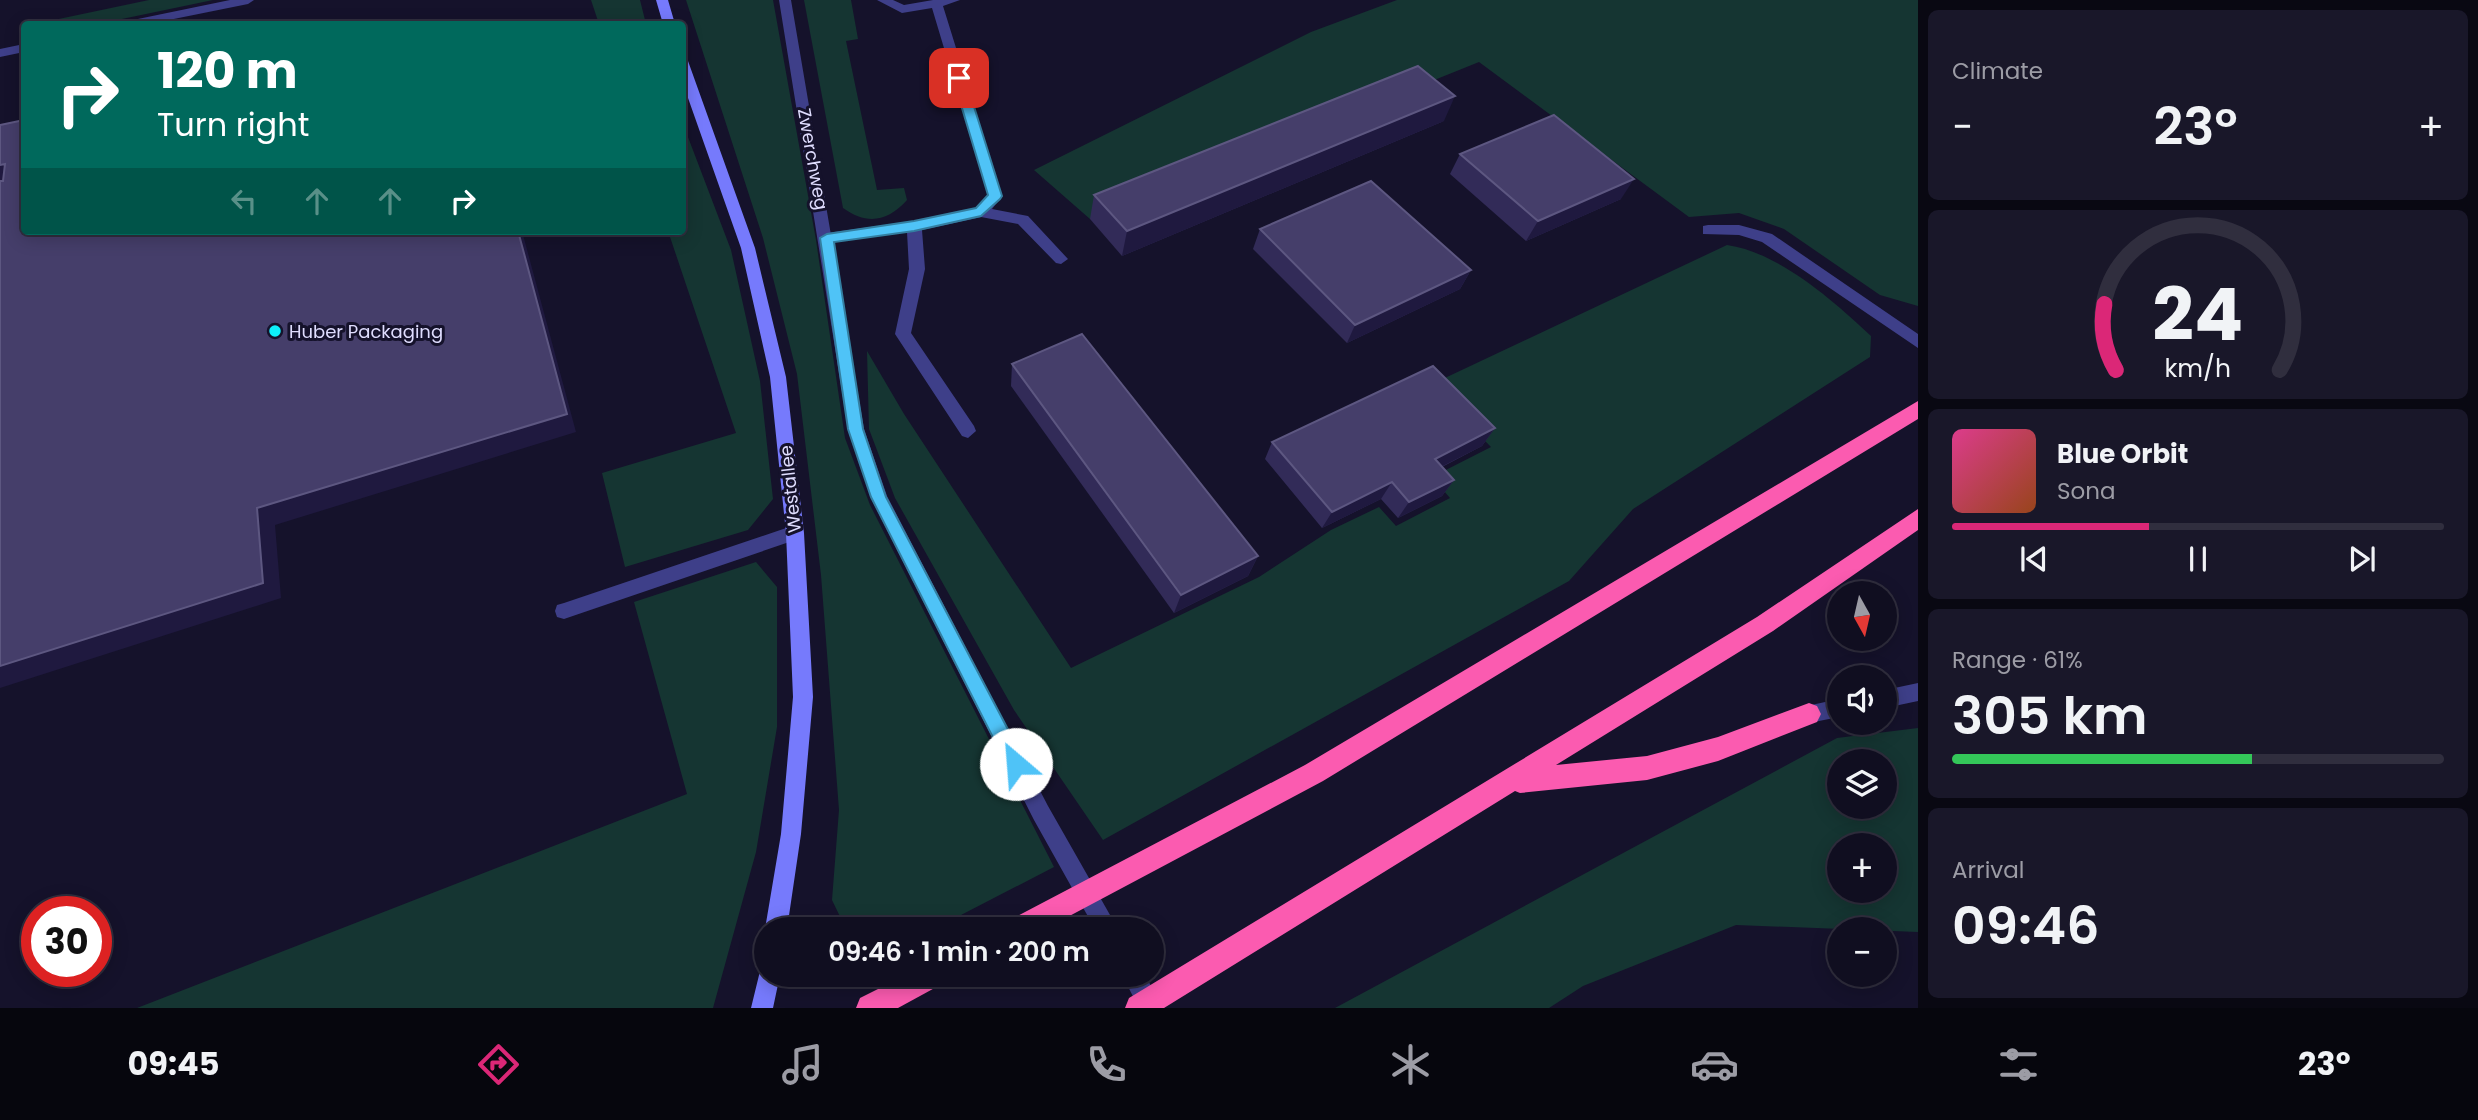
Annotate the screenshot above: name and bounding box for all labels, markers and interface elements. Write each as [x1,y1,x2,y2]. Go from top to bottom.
text: 120 m [157,37,298,105]
pin [929,48,989,108]
icon: right [42,49,133,140]
text: Climate [1952,55,2043,87]
icon: arrive [940,59,978,97]
text: 23° [2153,90,2238,163]
text: − [1952,100,1973,153]
text: + [2418,100,2444,153]
text: Turn right [157,102,309,147]
street label: Zwerchweg [792,106,834,212]
icon: left [225,182,263,220]
icon: ahead [298,182,336,220]
icon: ahead [371,182,409,220]
icon: right [444,182,482,220]
text: 24 [2153,265,2243,366]
place label: Huber Packaging [289,319,443,344]
marker: Huber Packaging [267,323,283,339]
text: km/h [2165,351,2231,386]
text: Blue Orbit [2057,436,2188,472]
street label: Westallee [773,444,807,534]
text: Sona [2057,475,2116,507]
icon: previous [2015,540,2053,578]
icon: pause [2179,540,2217,578]
icon: next [2343,540,2381,578]
north arrow [1827,581,1897,651]
map controls [1827,581,1897,987]
text: Range · 61% [1952,644,2083,676]
button: sound [1827,665,1897,735]
text: 305 km [1952,679,2147,752]
position arrow [979,727,1053,801]
button: layers [1827,749,1897,819]
button: + [1827,833,1897,903]
text: Arrival [1952,854,2024,886]
text: 09:46 [1952,889,2099,962]
speed limit sign: 30 [21,896,112,987]
button: − [1827,917,1897,987]
text: 09:46 · 1 min · 200 m [828,934,1090,970]
icon: directions [474,1040,523,1089]
icon: music [778,1040,827,1089]
icon: phone [1082,1040,1131,1089]
icon: climate [1386,1040,1435,1089]
icon: car [1690,1040,1739,1089]
icon: filters [1994,1040,2043,1089]
text: 09:45 [127,1041,220,1086]
text: 23° [2298,1041,2350,1086]

